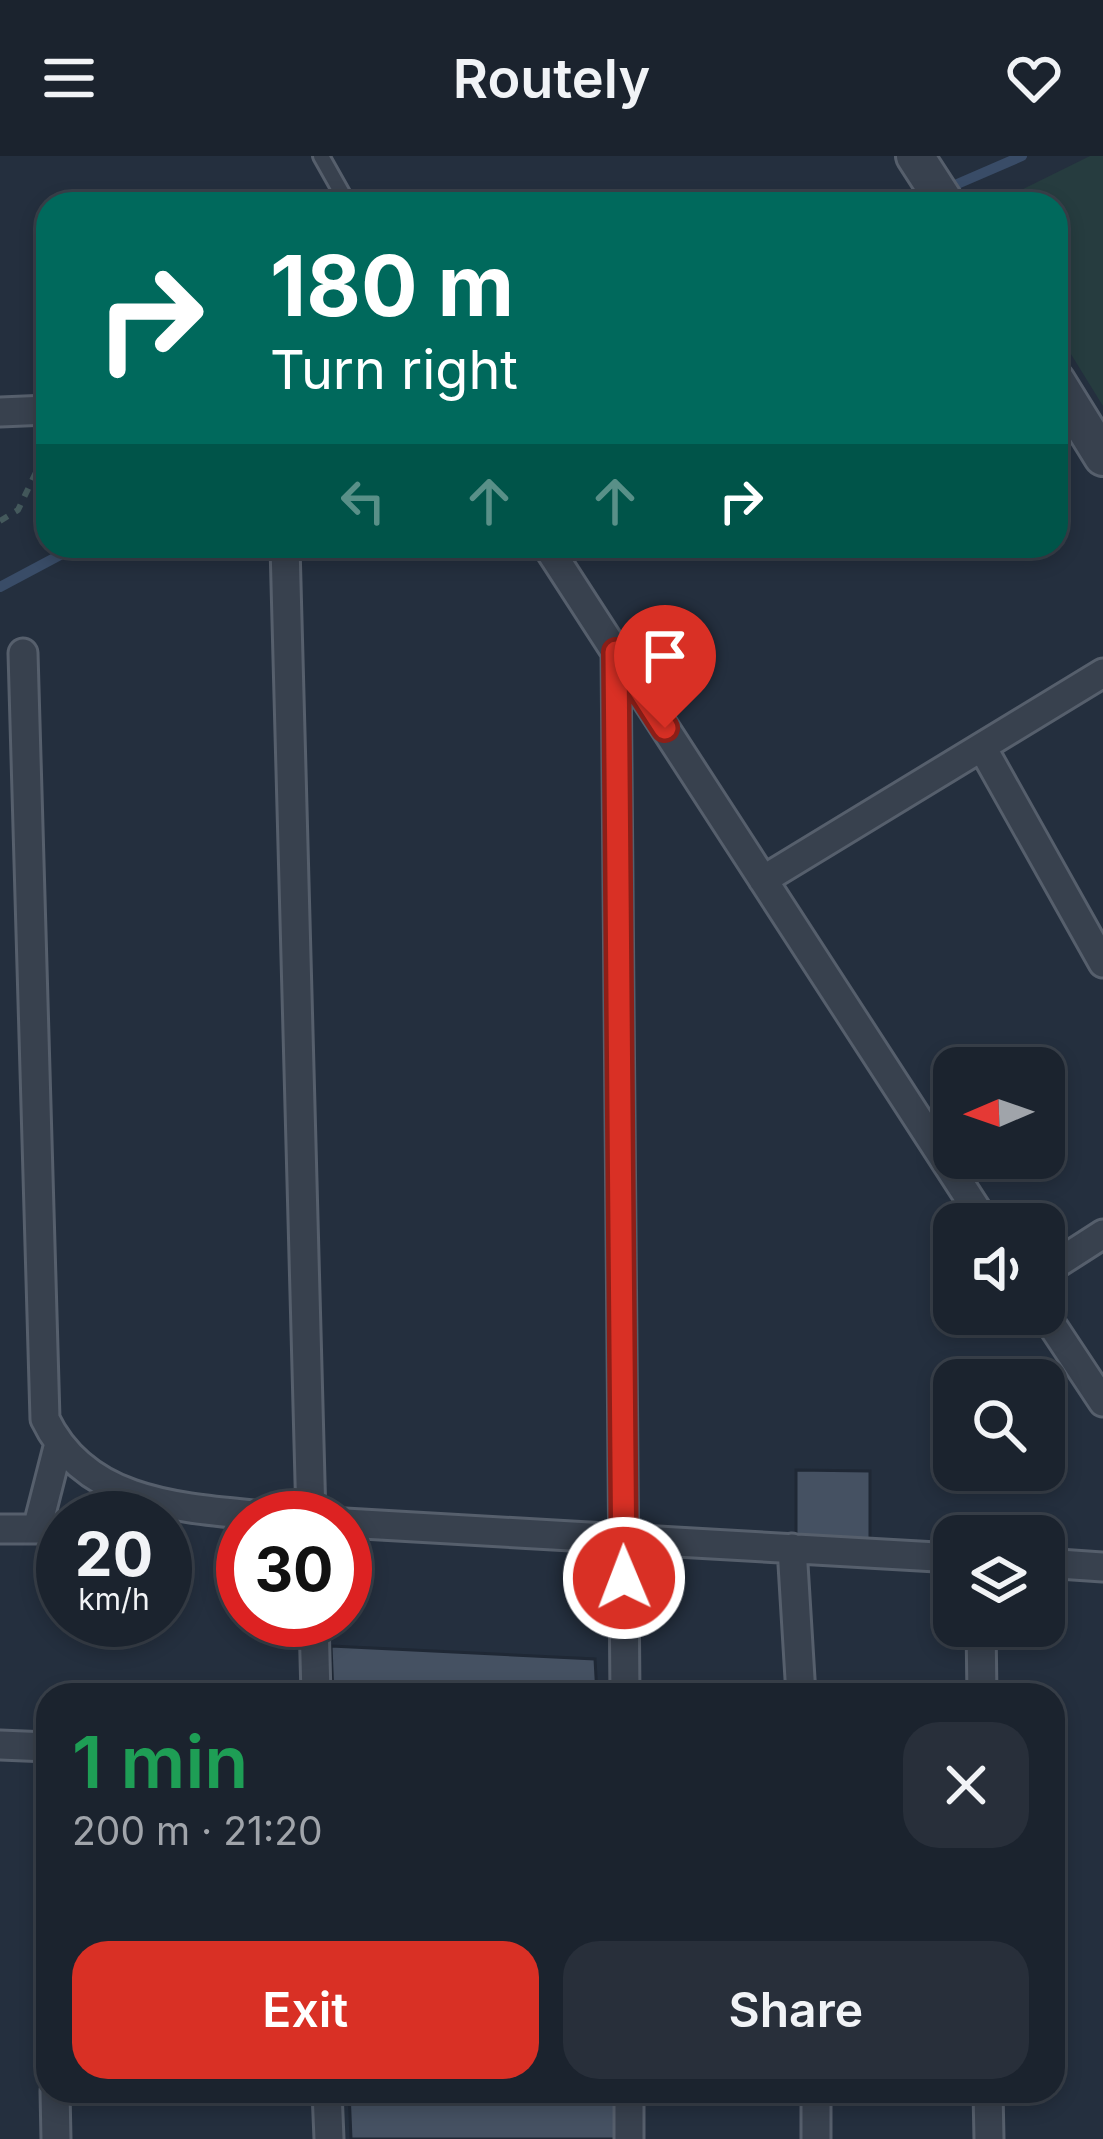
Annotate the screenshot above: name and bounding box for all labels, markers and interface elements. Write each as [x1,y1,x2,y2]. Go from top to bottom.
icon: menu [36,45,102,111]
icon: heart [1001,45,1067,111]
text: Routely [453,46,650,111]
text: 180 m [270,235,514,336]
icon: right [72,240,228,396]
text: Turn right [270,337,518,402]
icon: left [330,468,396,534]
icon: ahead [456,468,522,534]
icon: ahead [582,468,648,534]
icon: right [708,468,774,534]
pin [614,605,716,728]
icon: arrive [632,623,698,689]
north arrow [933,1047,1065,1179]
map controls [933,1047,1065,1647]
button: sound [933,1203,1065,1335]
button: search [933,1359,1065,1491]
speed limit sign: 30 [216,1491,372,1647]
position arrow [561,1515,687,1641]
button: layers [933,1515,1065,1647]
text: 20 [75,1518,153,1590]
text: km/h [78,1581,150,1617]
text: 1 min [72,1718,248,1805]
button: close [903,1722,1029,1848]
text: 200 m · 21:20 [72,1807,323,1854]
button: Exit [72,1941,539,2079]
button: Share [563,1941,1029,2079]

